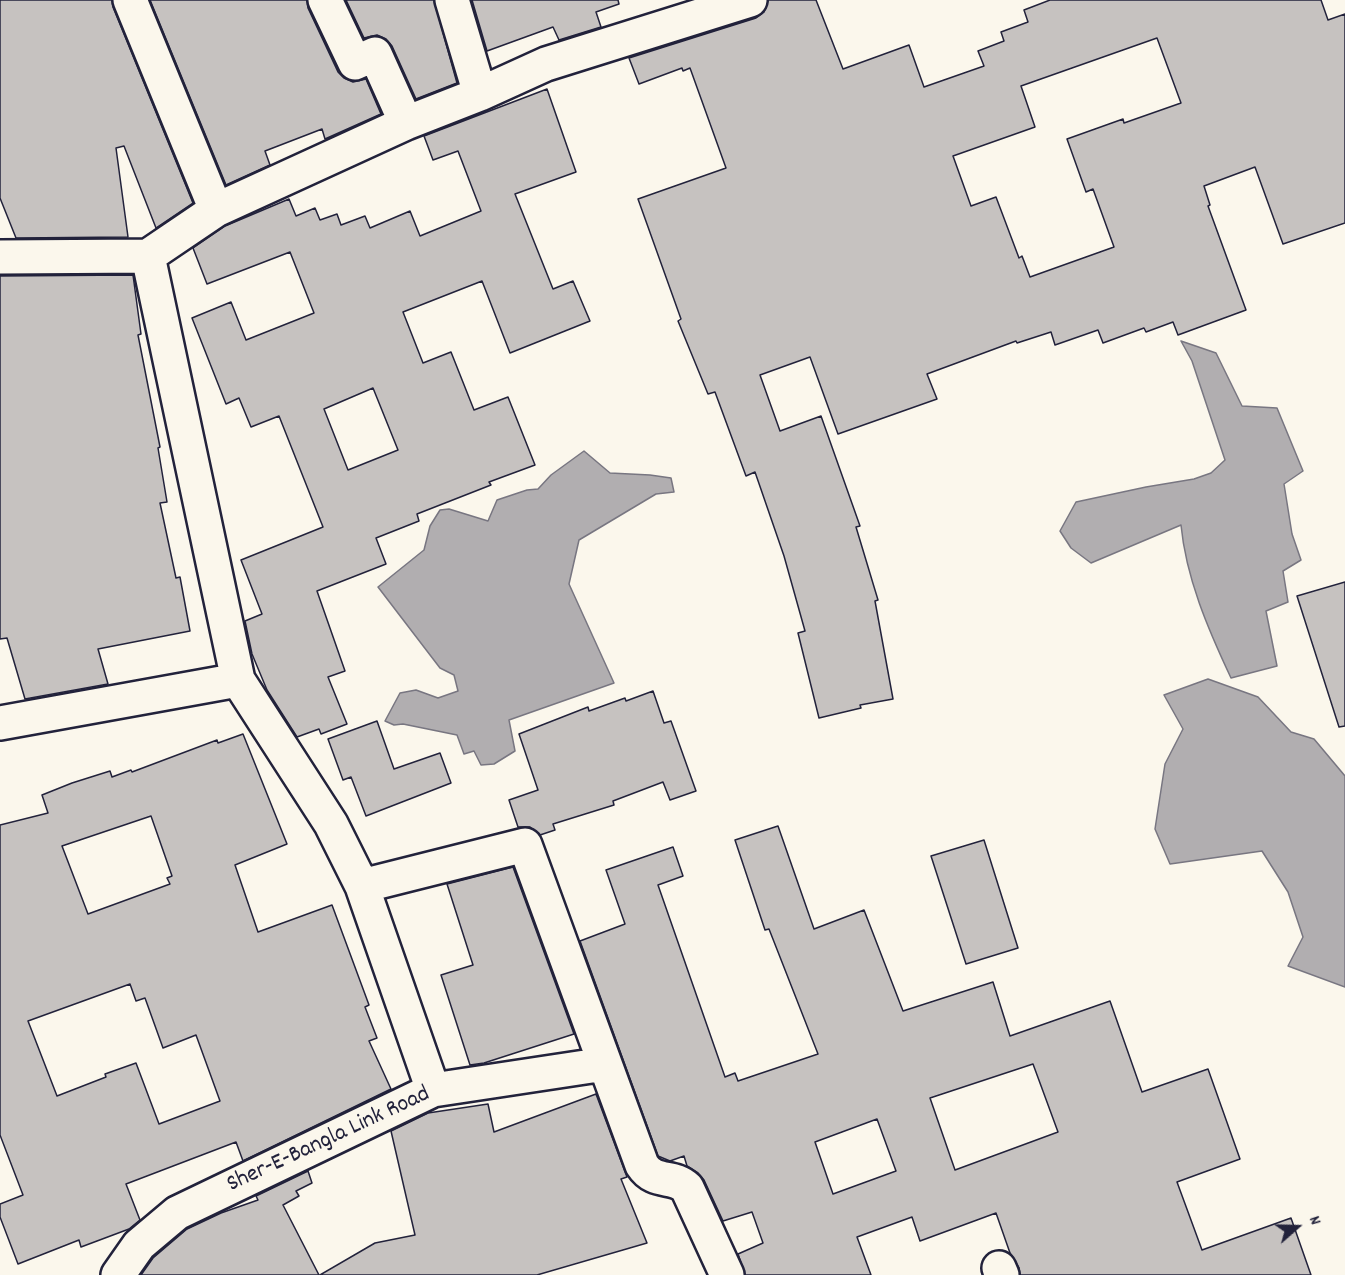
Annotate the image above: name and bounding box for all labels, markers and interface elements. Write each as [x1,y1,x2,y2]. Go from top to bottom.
street label: Sher-E-Bangla Link Road [223,1081,435,1201]
north arrow [1267,1197,1327,1257]
text: N [1302,1213,1327,1228]

